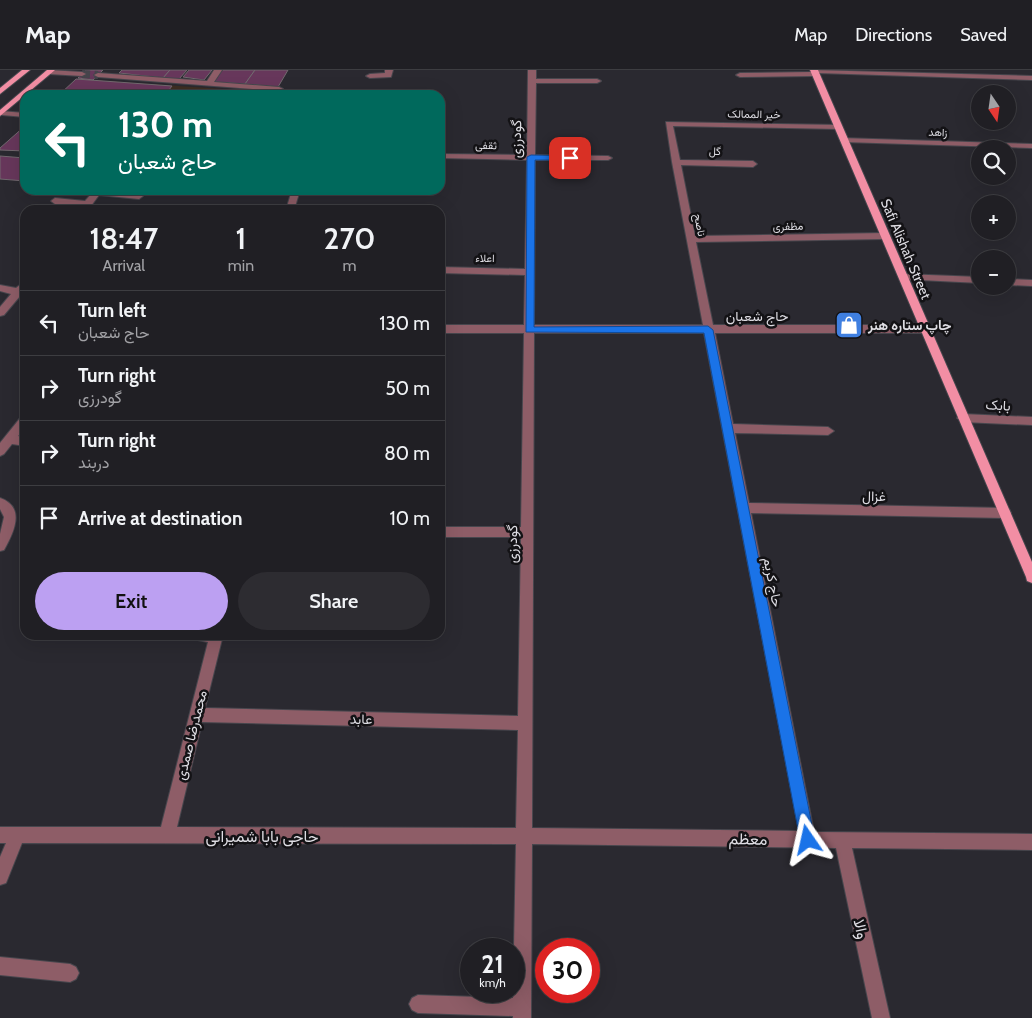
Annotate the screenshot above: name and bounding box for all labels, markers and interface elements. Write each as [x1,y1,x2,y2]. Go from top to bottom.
text: Map [25,20,71,49]
text: Map [794,24,827,46]
text: Directions [855,24,932,46]
text: Saved [960,24,1007,46]
north arrow [971,85,1016,130]
map controls [971,85,1016,295]
text: 130 m [118,103,213,146]
street label: خیر الممالک [727,107,781,121]
icon: left [35,110,100,175]
street label: گودرزی [507,120,525,158]
street label: زاهد [928,125,948,139]
pin [549,137,591,179]
street label: ثقفی [475,138,497,152]
button: search [971,140,1016,185]
icon: arrive [556,144,584,172]
street label: گل [709,144,721,158]
text: حاج شعبان [118,148,216,175]
button: + [971,195,1016,240]
street label: Safi Alishah Street [877,196,935,302]
street label: ناصح [690,212,709,238]
street label: مظفری [772,219,804,233]
text: 18:47 [90,220,158,257]
text: 1 [236,220,246,257]
text: 270 [324,220,375,257]
button: − [971,250,1016,295]
street label: اعلاء [475,251,495,265]
text: Arrival [103,256,145,275]
text: min [228,256,254,275]
text: m [343,256,357,275]
text: Turn left [78,299,146,322]
street label: حاج شعبان [726,307,788,327]
icon: left [35,309,63,337]
shop icon: چاپ ستاره هنر [834,310,864,340]
text: 130 m [379,312,430,335]
place label: چاپ ستاره هنر [867,316,952,335]
text: حاج شعبان [78,323,150,342]
text: Turn right [78,364,156,387]
icon: right [35,374,63,402]
text: 50 m [386,377,430,400]
text: گودرزی [78,388,122,407]
street label: بابک [985,395,1011,415]
text: Turn right [78,429,156,452]
icon: right [35,439,63,467]
text: 80 m [384,442,430,465]
text: دربند [78,453,109,472]
street label: غزال [862,487,886,506]
icon: arrive [35,504,63,532]
text: Arrive at destination [78,507,242,530]
text: 10 m [390,507,430,530]
street label: گودرزی [503,525,521,563]
street label: حاج کریم [757,556,787,609]
button: Exit [35,572,228,630]
button: Share [238,572,430,630]
street label: محمدرضا صمدی [171,688,211,782]
street label: عابد [350,710,372,728]
position arrow [781,813,833,865]
street label: حاجی بابا شمیرانی [206,827,319,847]
street label: معظم [729,829,767,850]
street label: والا [849,917,872,941]
speed limit sign: 30 [535,938,600,1003]
text: 21 [481,949,504,979]
text: km/h [479,975,506,990]

